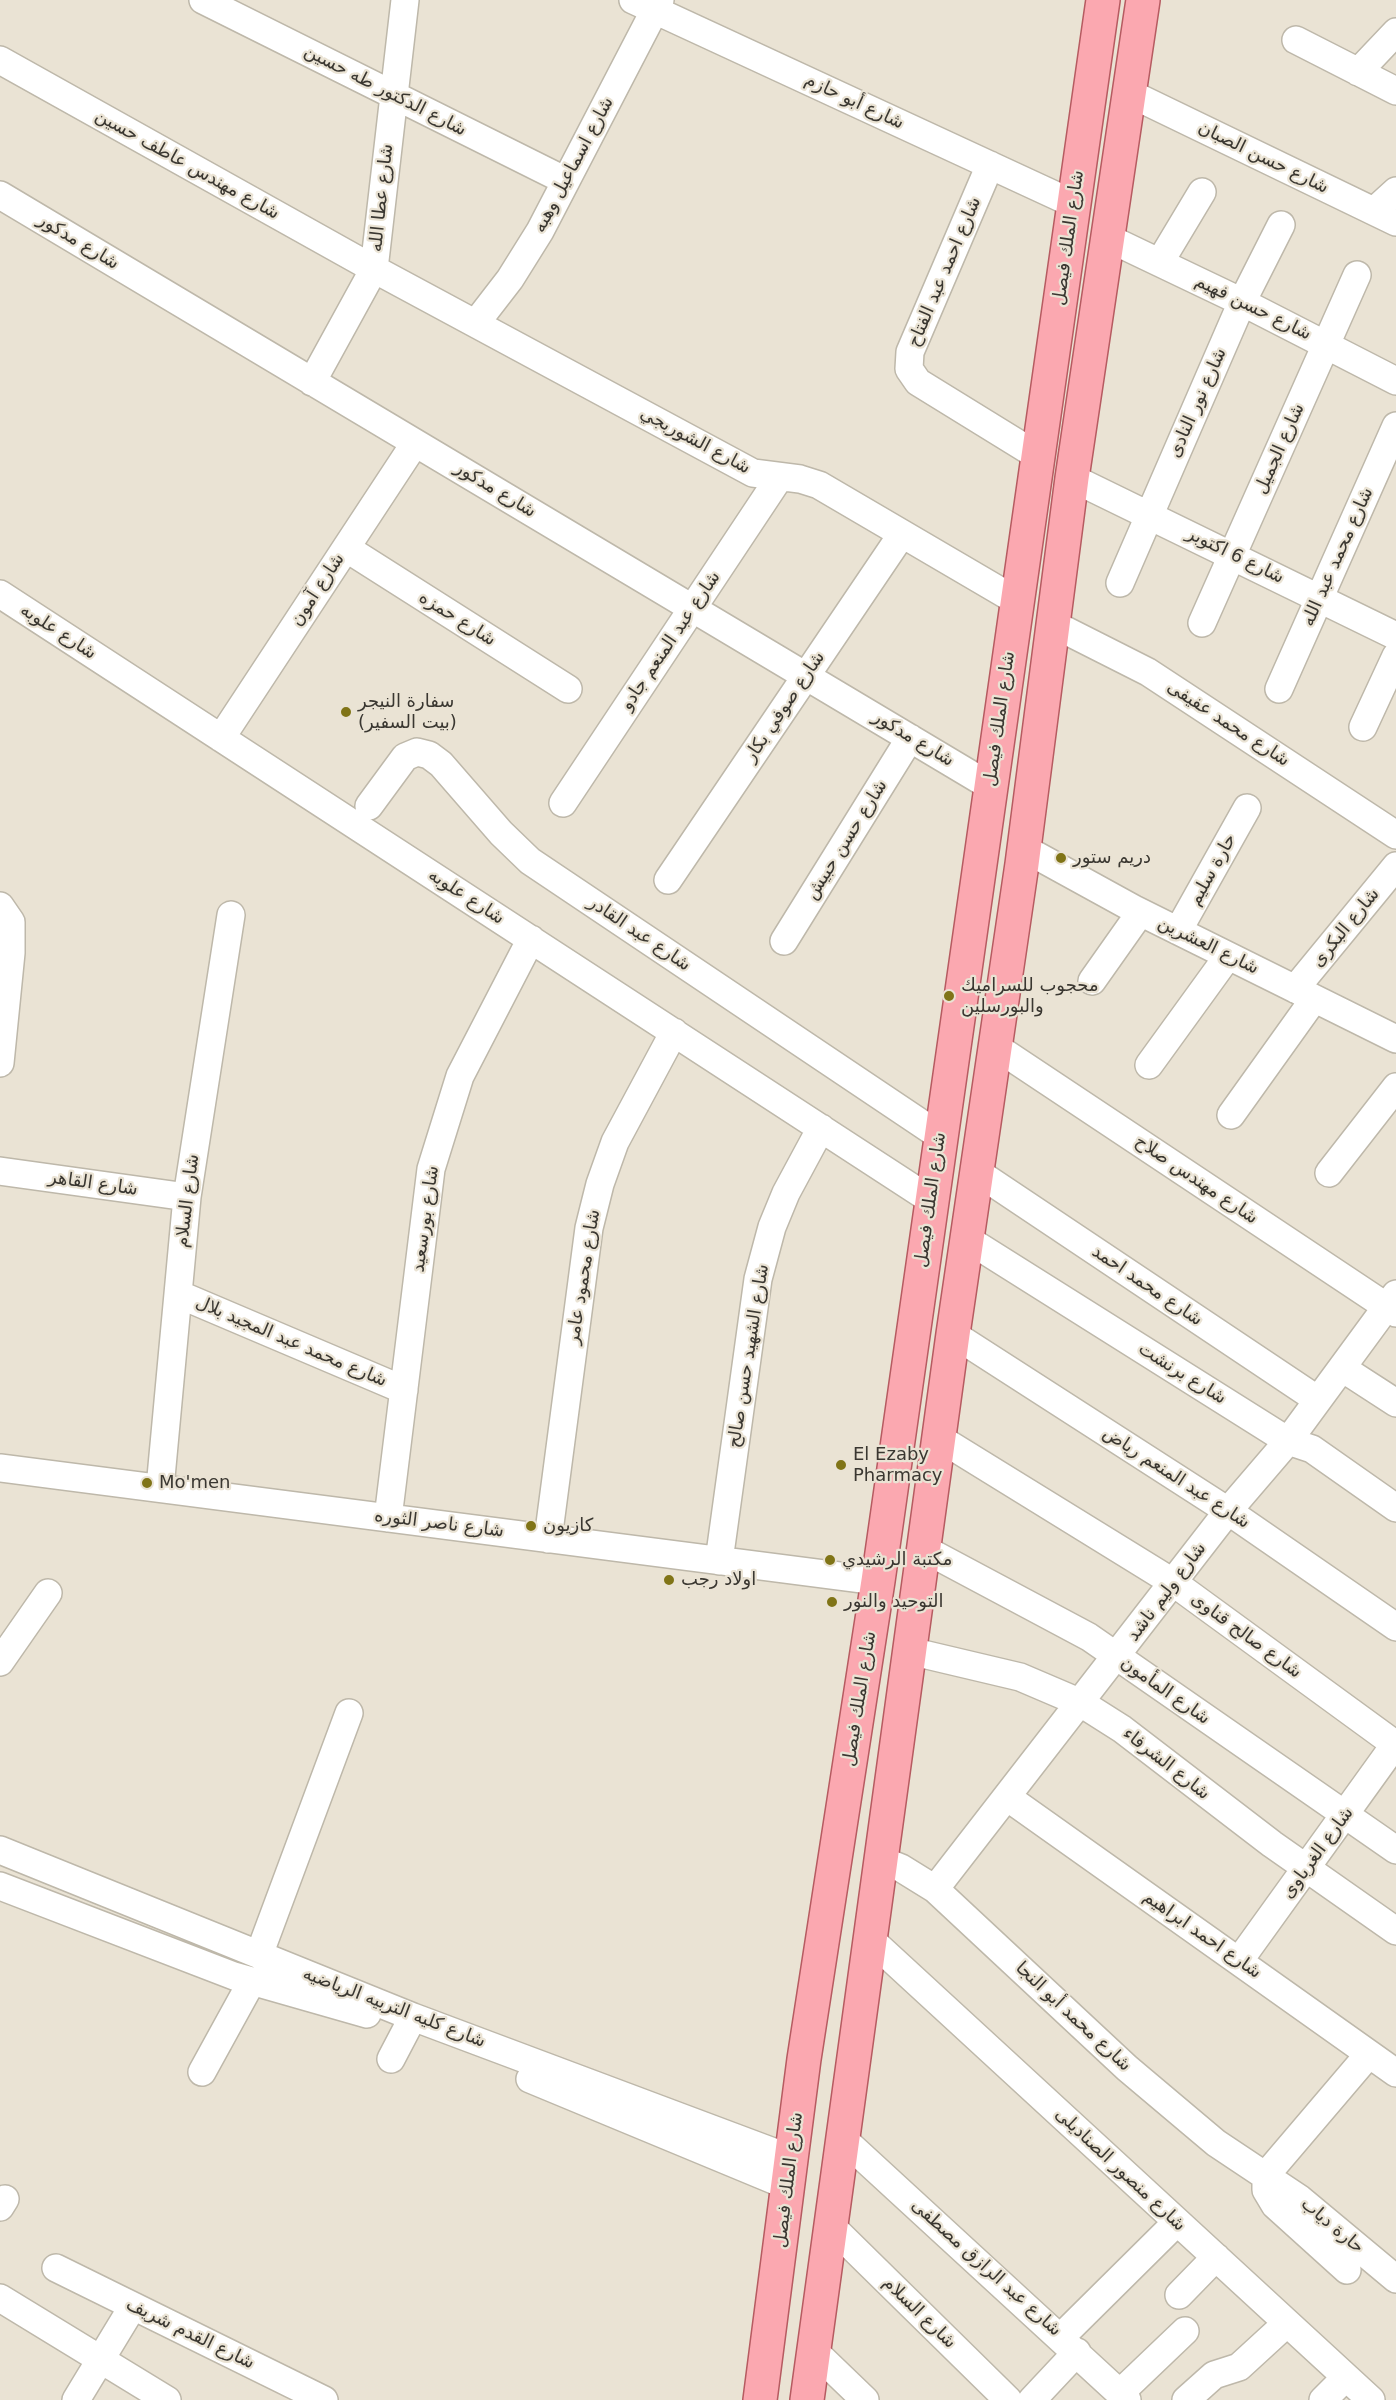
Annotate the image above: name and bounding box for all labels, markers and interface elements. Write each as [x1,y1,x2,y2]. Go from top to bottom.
street label: شارع الدكتور طه حسين [300,41,470,141]
street label: شارع أبو حازم [801,70,907,134]
street label: شارع اسماعيل وهبه [529,93,619,237]
street label: شارع مهندس عاطف حسين [91,105,283,225]
street label: شارع حسن الصبان [1194,117,1332,199]
street label: شارع عطا الله [366,143,398,253]
street label: شارع الملك فيصل [1049,169,1089,307]
street label: شارع احمد عبد الفتاح [904,194,986,350]
street label: شارع مدكور [33,209,123,275]
street label: شارع حسن فهيم [1191,271,1315,345]
street label: شارع نور النادى [1164,345,1232,461]
street label: شارع الجميل [1250,400,1310,498]
street label: شارع الشوربجي [636,403,754,479]
street label: شارع مدكور [450,457,540,523]
street label: شارع محمد عبد الله [1298,484,1378,630]
street label: شارع 6 اكتوبر [1183,523,1287,589]
street label: شارع آمون [286,549,350,631]
street label: شارع عبد المنعم جادو [616,567,726,715]
street label: شارع حمزه [415,587,499,651]
street label: شارع علوبه [16,599,100,665]
street label: شارع صوفي بكار [740,648,830,766]
street label: شارع الملك فيصل [980,650,1020,788]
street label: شارع محمد عفيفى [1163,676,1293,772]
place label: سفارة النيجر (بيت السفير) [358,691,457,734]
marker: سفارة النيجر (بيت السفير) [339,705,353,719]
street label: شارع مدكور [868,706,958,772]
street label: شارع حسن حبيش [801,776,893,904]
street label: حارة سليم [1184,830,1242,910]
place label: دريم ستور [1073,847,1151,869]
marker: دريم ستور [1054,851,1068,865]
street label: شارع علوبه [424,864,508,930]
street label: شارع البكرى [1308,884,1384,972]
street label: شارع عبد القادر [584,892,694,976]
street label: شارع العشرين [1154,912,1262,980]
place label: محجوب للسراميك والبورسلين [961,975,1099,1018]
marker: محجوب للسراميك والبورسلين [942,989,956,1003]
street label: شارع الملك فيصل [911,1131,951,1269]
street label: شارع مهندس صلاح [1130,1131,1262,1229]
street label: شارع السلام [172,1153,204,1249]
street label: شارع بورسعيد [408,1164,444,1274]
street label: شارع القاهر [47,1167,139,1201]
street label: شارع محمود عامر [563,1208,605,1346]
street label: شارع محمد احمد [1088,1241,1206,1331]
street label: شارع الشهيد حسن صالح [724,1263,774,1449]
street label: شارع محمد عبد المجيد بلال [192,1292,390,1392]
street label: شارع برنشت [1134,1339,1230,1409]
street label: شارع عبد المنعم رياض [1099,1422,1253,1534]
place label: El Ezaby Pharmacy [853,1444,942,1486]
marker: El Ezaby Pharmacy [834,1458,848,1472]
place label: Mo'men [159,1472,231,1494]
marker: Mo'men [140,1476,154,1490]
street label: شارع ناصر الثوره [373,1505,505,1543]
place label: كازيون [543,1515,593,1537]
marker: كازيون [524,1519,538,1533]
street label: شارع وليم ناشد [1123,1538,1211,1646]
place label: مكتبة الرشيدي [842,1549,952,1571]
marker: مكتبة الرشيدي [823,1553,837,1567]
place label: اولاد رجب [681,1569,756,1591]
marker: اولاد رجب [662,1573,676,1587]
street label: شارع صالح قناوى [1186,1589,1306,1683]
place label: التوحيد والنور [844,1591,944,1613]
marker: التوحيد والنور [825,1595,839,1609]
street label: شارع الملك فيصل [839,1630,881,1768]
street label: شارع المأمون [1116,1652,1214,1730]
street label: شارع الشرفاء [1118,1723,1214,1805]
street label: شارع الغرباوى [1277,1803,1359,1903]
street label: شارع احمد ابراهيم [1139,1886,1265,1984]
street label: شارع محمد أبو النجا [1011,1958,1135,2076]
street label: شارع كليه التربيه الرياضيه [300,1963,488,2053]
street label: شارع منصور الصناديلى [1050,2104,1190,2236]
street label: شارع الملك فيصل [770,2111,808,2249]
street label: حارة دياب [1296,2193,1368,2259]
street label: شارع عبد الرازق مصطفى [906,2195,1066,2341]
street label: شارع السلام [878,2273,960,2353]
street label: شارع القدم شريف [122,2294,258,2374]

